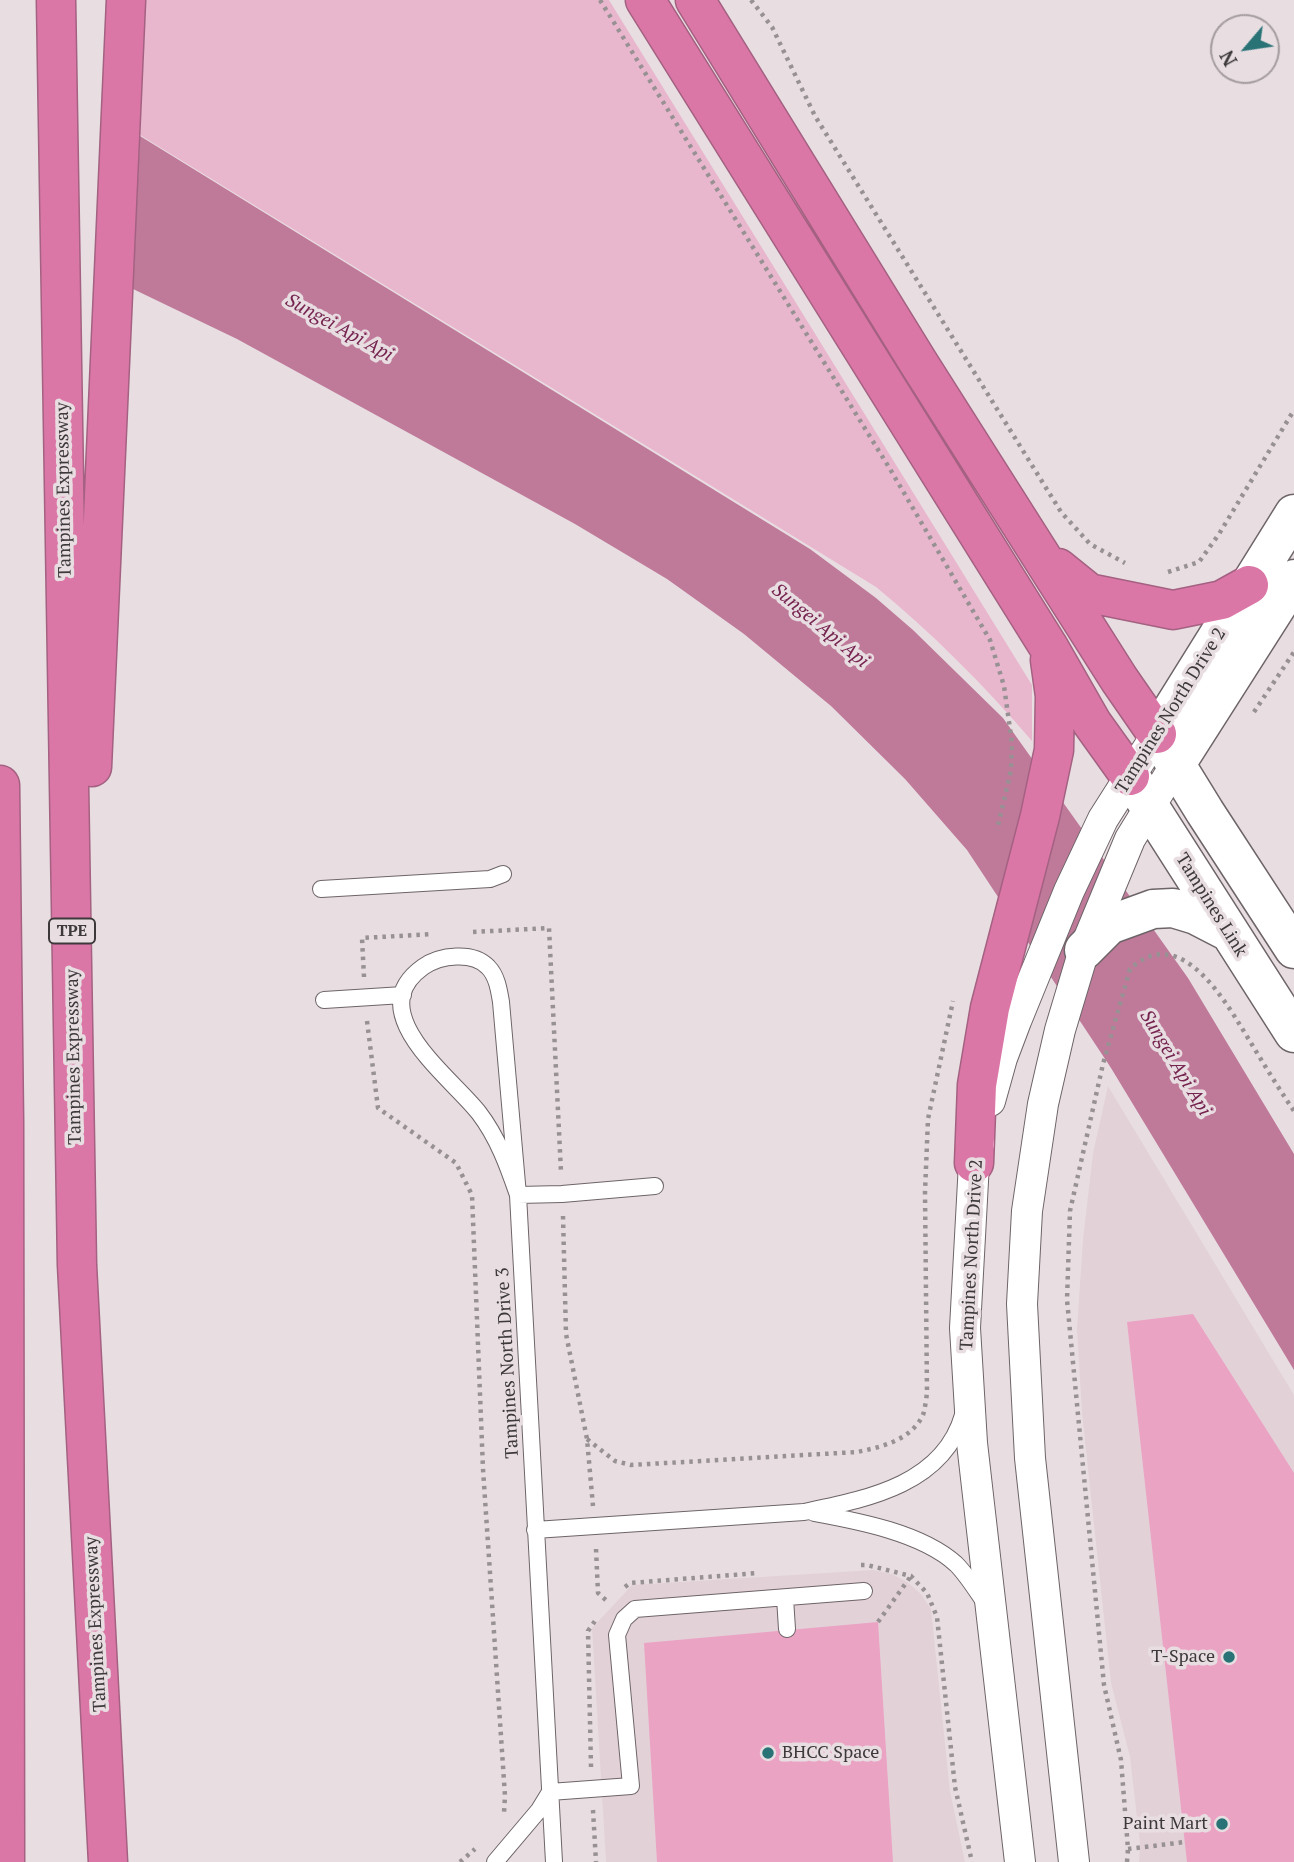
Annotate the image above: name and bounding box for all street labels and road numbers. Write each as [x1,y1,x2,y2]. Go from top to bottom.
street label: Tampines Expressway [52,402,76,578]
street label: Tampines North Drive 2 [1111,624,1231,798]
street label: Tampines Link [1171,849,1251,961]
road number: TPE [49,918,95,944]
street label: Tampines Expressway [62,969,86,1145]
street label: Tampines North Drive 2 [956,1159,988,1351]
street label: Tampines North Drive 3 [492,1267,524,1459]
street label: Tampines Expressway [81,1536,111,1712]

